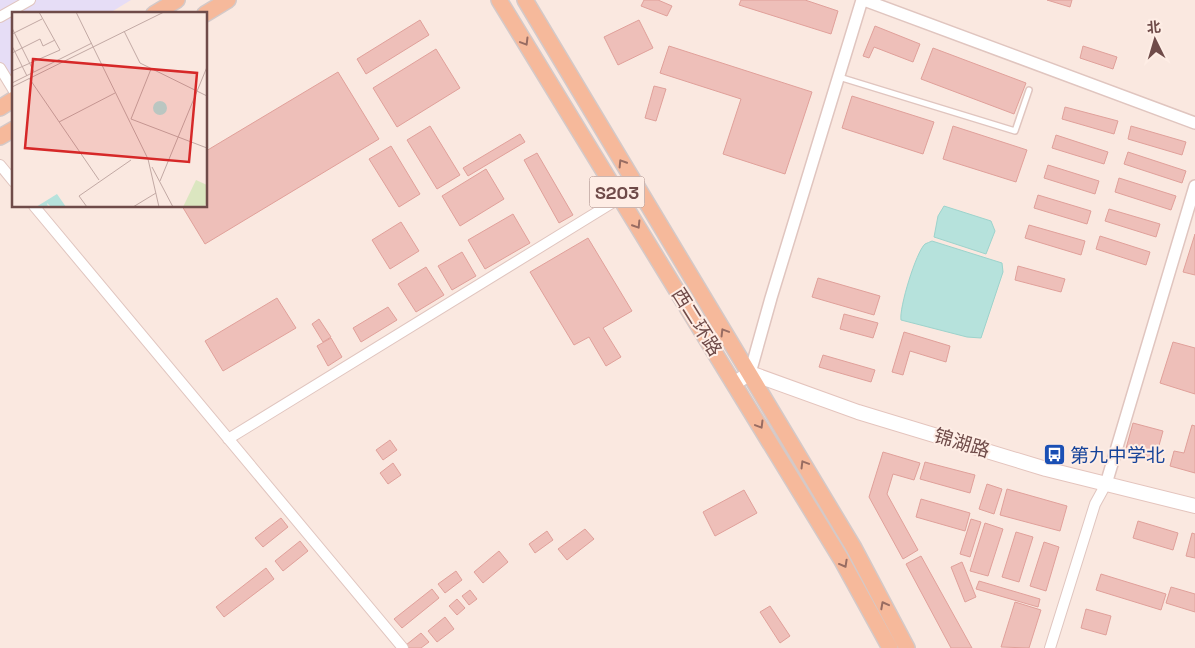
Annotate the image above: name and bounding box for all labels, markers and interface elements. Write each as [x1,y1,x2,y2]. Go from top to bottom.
inset map [12,12,208,208]
north arrow [1130,15,1180,65]
text: 北 [1146,17,1162,37]
one-way arrow [518,36,528,45]
one-way arrow [619,159,629,168]
road number: S203 [590,176,644,208]
one-way arrow [631,219,640,229]
street label: 西二环路 [666,283,728,361]
one-way arrow [721,328,731,337]
one-way arrow [753,419,763,428]
street label: 锦湖路 [931,423,993,463]
bus stop icon: 第九中学北 [1042,443,1066,467]
place label: 第九中学北 [1070,443,1165,468]
one-way arrow [800,461,810,470]
one-way arrow [837,558,847,567]
one-way arrow [881,601,891,610]

